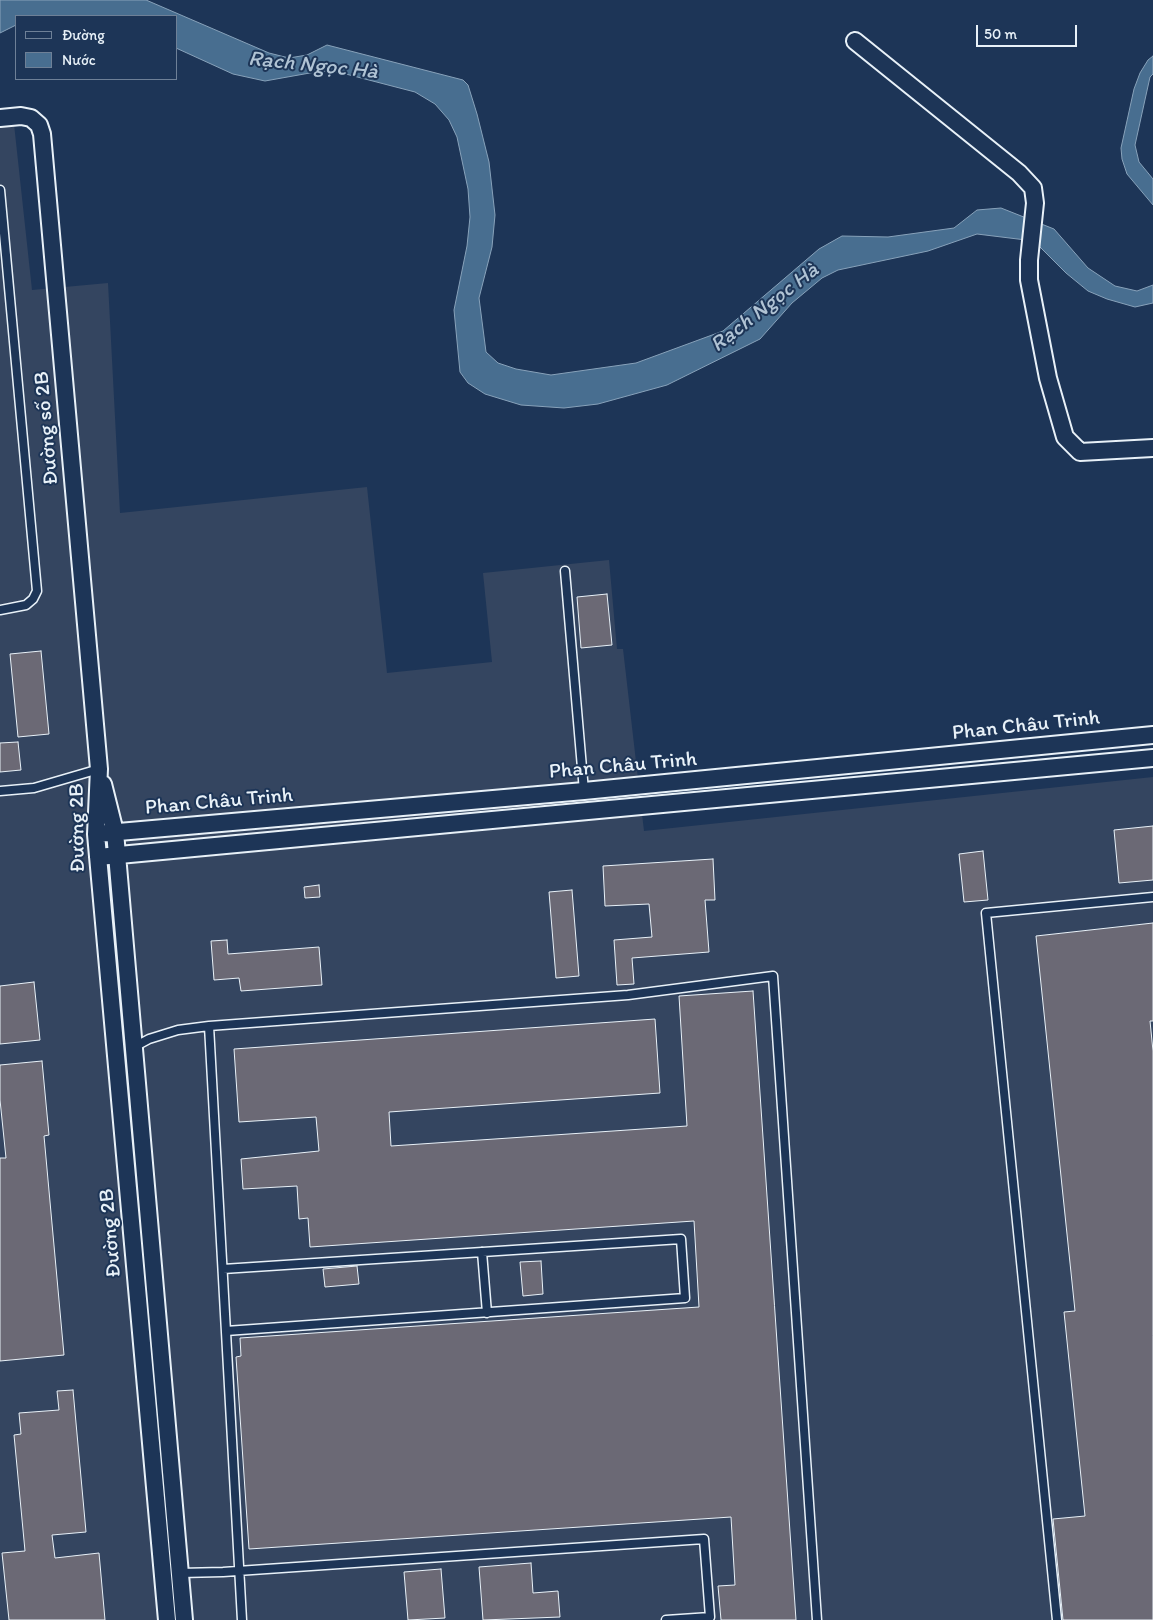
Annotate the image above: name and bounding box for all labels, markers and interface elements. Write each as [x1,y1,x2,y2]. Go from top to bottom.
legend [15,15,178,80]
scale bar [978,15,1079,47]
text: 50 m [984,25,1017,43]
text: Đường [62,26,105,44]
water label: Rạch Ngọc Hà [247,46,379,86]
text: Nước [62,51,96,69]
water label: Rạch Ngọc Hà [706,257,824,359]
street label: Đường số 2B [29,370,65,486]
street label: Phan Châu Trinh [951,706,1101,746]
street label: Phan Châu Trinh [548,747,698,785]
street label: Đường 2B [65,783,91,873]
street label: Phan Châu Trinh [144,783,294,821]
street label: Đường 2B [95,1187,127,1279]

